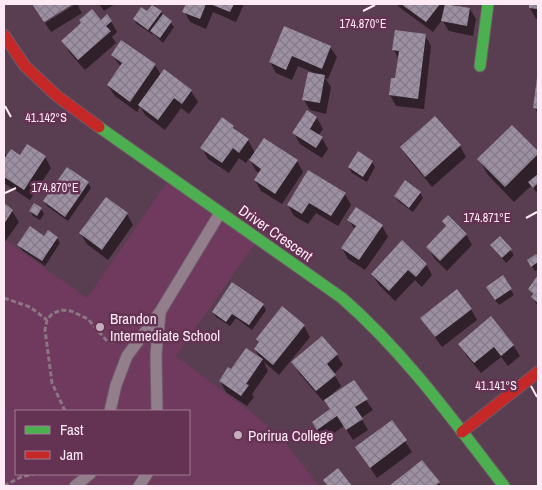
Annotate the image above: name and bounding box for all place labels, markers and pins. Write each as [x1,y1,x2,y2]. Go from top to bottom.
place label: Brandon Intermediate School [110,308,220,346]
marker: Brandon Intermediate School [94,321,106,333]
place label: Porirua College [248,425,334,446]
marker: Porirua College [232,429,244,441]

